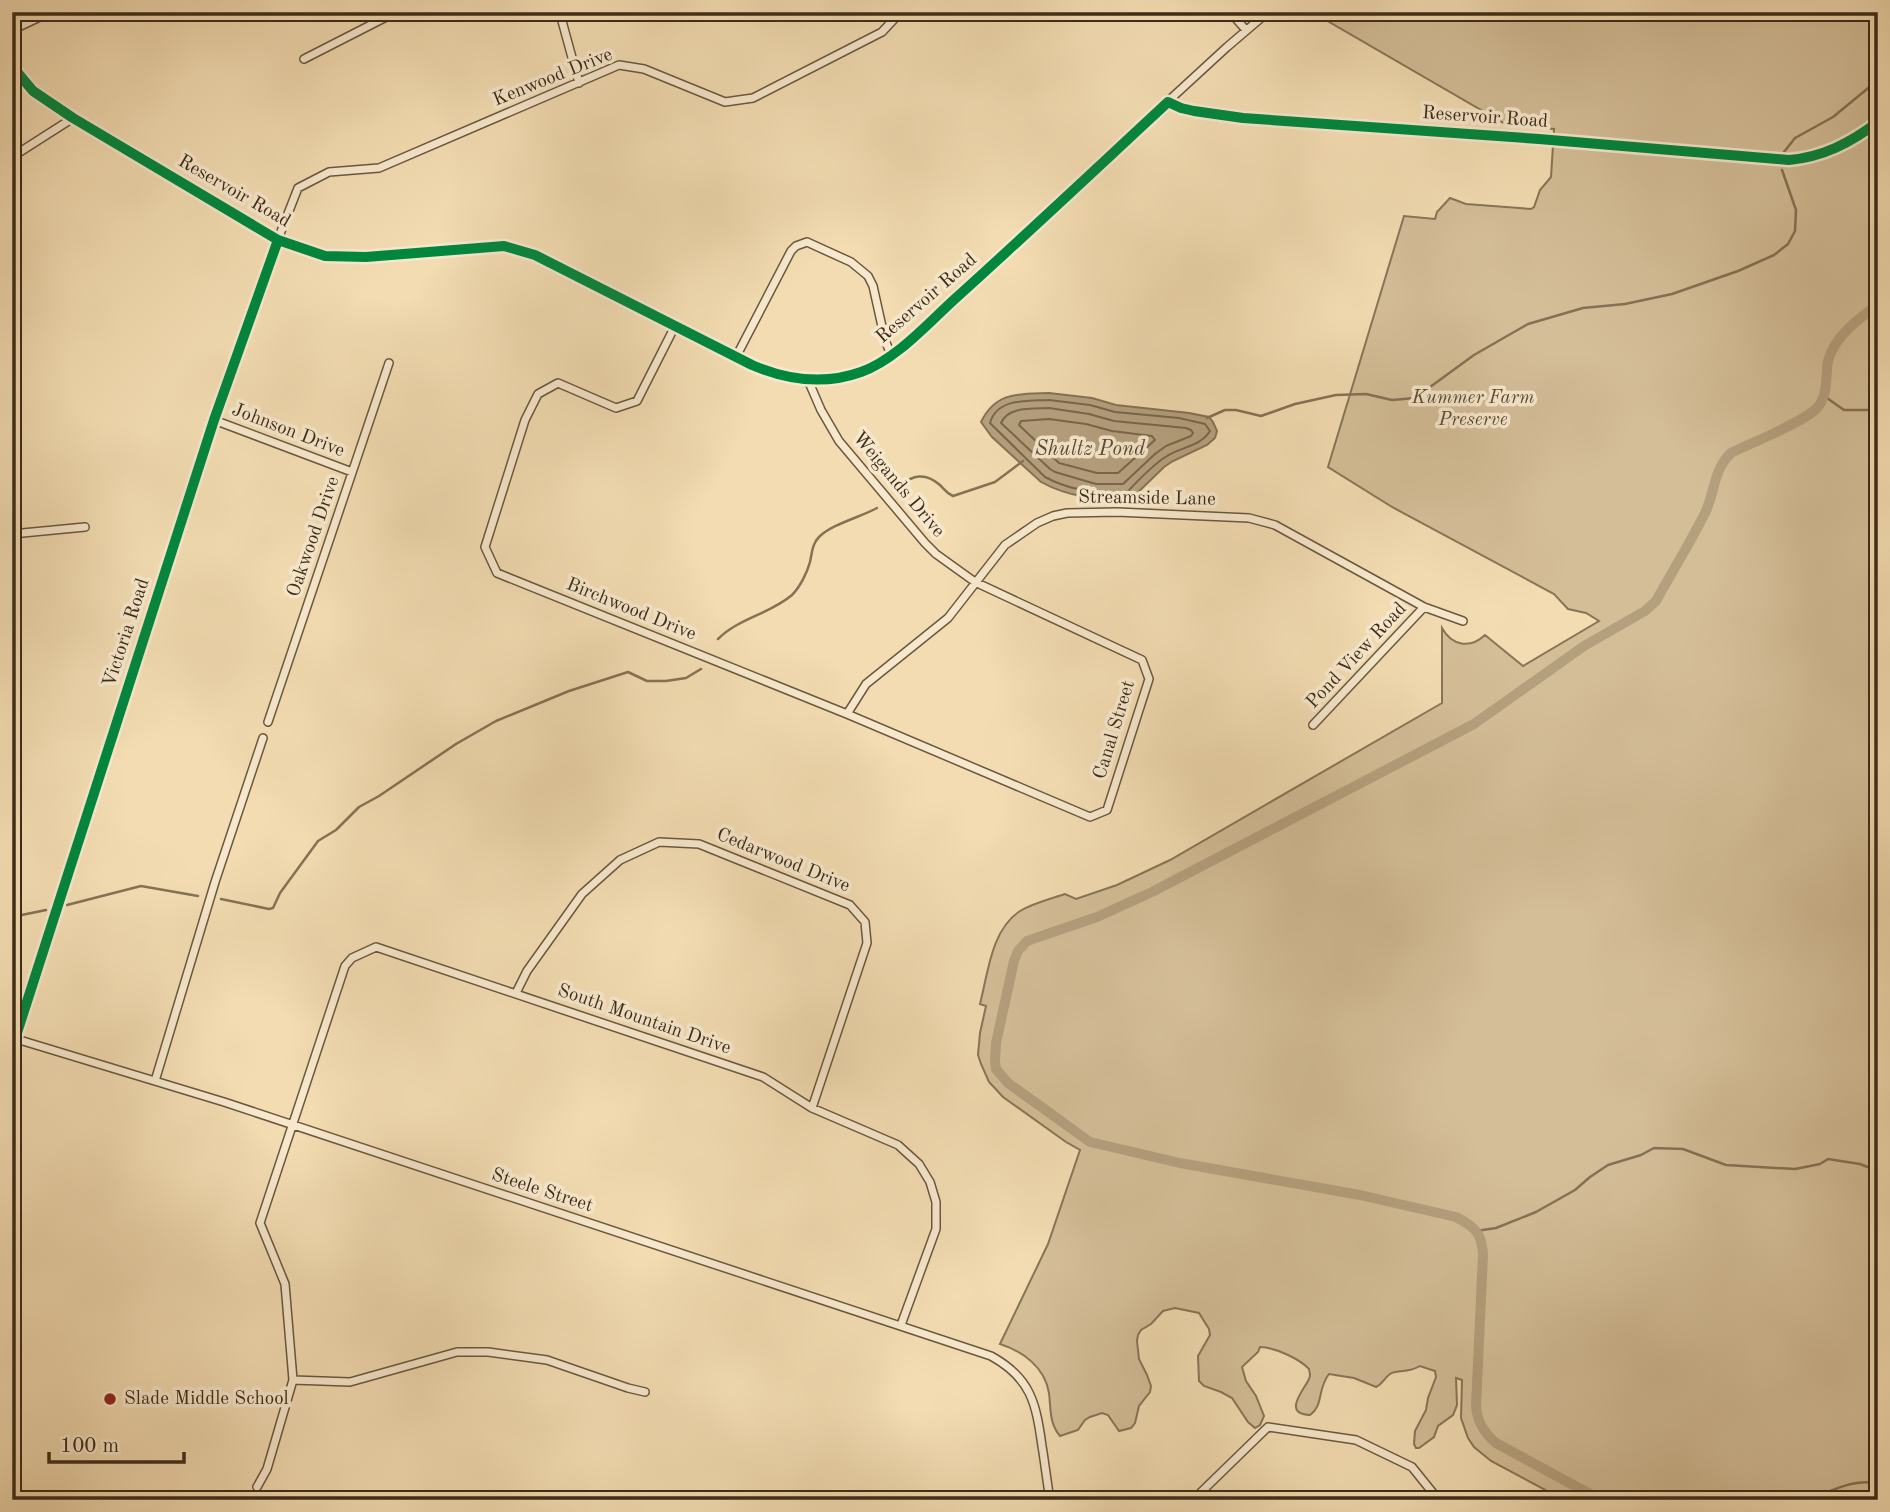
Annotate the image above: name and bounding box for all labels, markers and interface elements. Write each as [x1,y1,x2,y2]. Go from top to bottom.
street label: Kenwood Drive [491,45,615,111]
street label: Reservoir Road [1421,104,1549,132]
street label: Reservoir Road [175,152,293,232]
street label: Reservoir Road [873,250,981,348]
park label: Kummer Farm Preserve [1411,389,1534,430]
street label: Johnson Drive [229,401,347,461]
street label: Weigands Drive [848,429,948,541]
water label: Shultz Pond [1035,439,1146,460]
street label: Oakwood Drive [284,474,344,600]
street label: Streamside Lane [1078,488,1216,510]
street label: Birchwood Drive [563,575,699,645]
street label: Victoria Road [100,576,154,690]
street label: Pond View Road [1303,599,1411,713]
street label: Canal Street [1091,678,1139,782]
street label: Cedarwood Drive [714,826,852,896]
street label: South Mountain Drive [555,981,733,1059]
street label: Steele Street [489,1166,595,1216]
place label: Slade Middle School [124,1390,289,1409]
marker: Slade Middle School [102,1391,118,1407]
scale bar [49,1421,184,1465]
text: 100 m [60,1436,119,1457]

